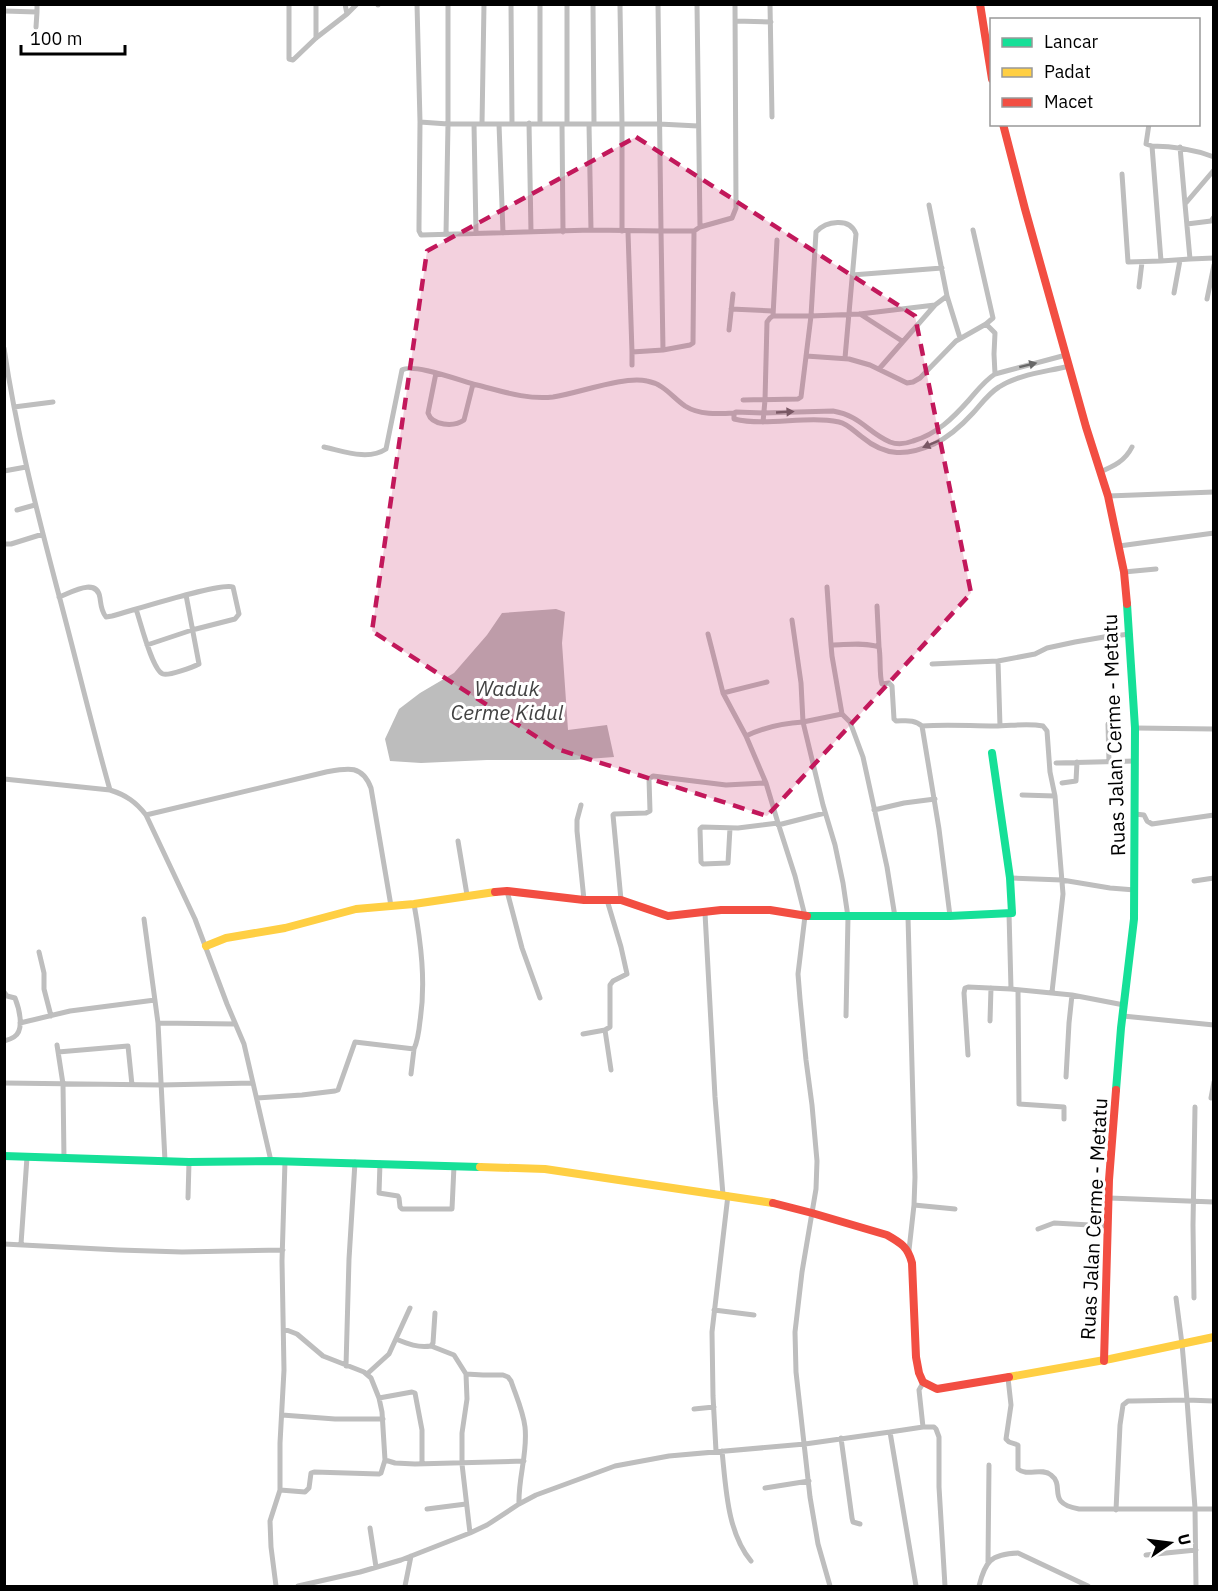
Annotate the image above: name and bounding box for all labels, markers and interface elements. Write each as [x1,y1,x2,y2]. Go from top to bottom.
scale bar [21,18,124,56]
legend [990,18,1200,126]
text: 100 m [30,27,82,50]
text: Lancar [1044,30,1099,53]
text: Padat [1044,60,1091,83]
text: Macet [1044,90,1093,113]
one-way arrow [1019,359,1037,369]
one-way arrow [776,408,795,417]
one-way arrow [921,439,939,449]
street label: Ruas Jalan Cerme - Metatu [1096,613,1131,857]
water label: Waduk Cerme Kidul [451,674,564,726]
street label: Ruas Jalan Cerme - Metatu [1074,1097,1113,1341]
north arrow [1140,1513,1200,1573]
text: U [1174,1532,1196,1547]

